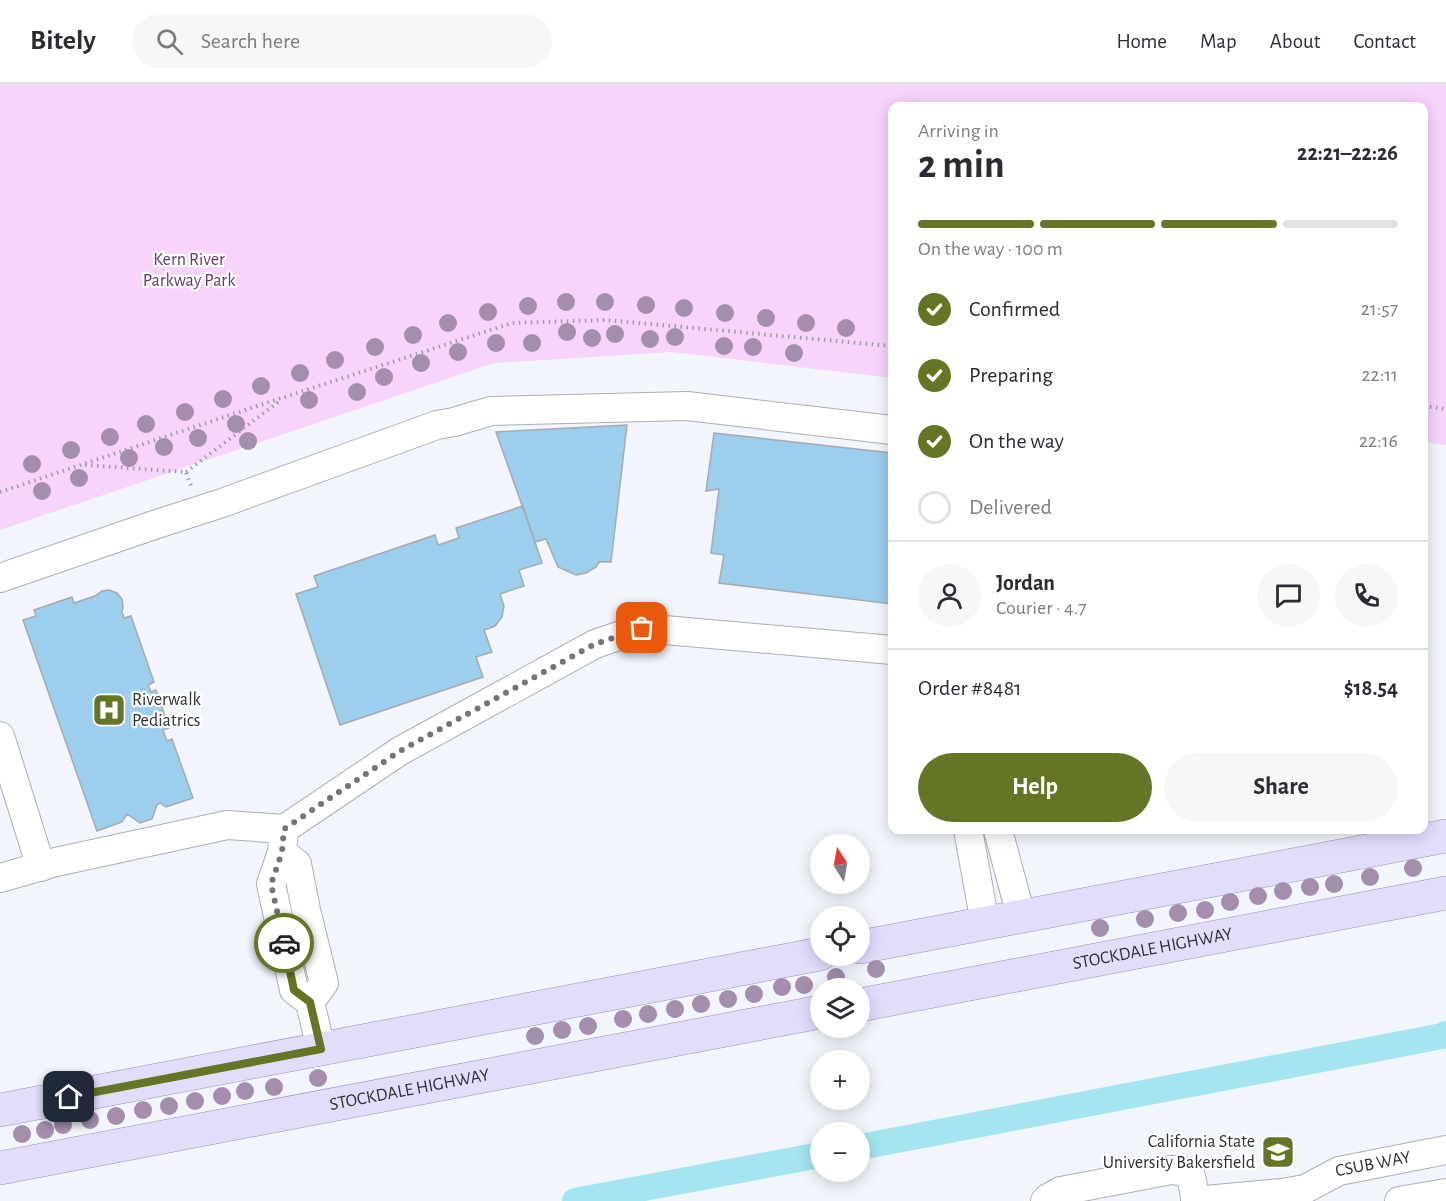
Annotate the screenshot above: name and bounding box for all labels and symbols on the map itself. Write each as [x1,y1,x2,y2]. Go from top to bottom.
park label: Kern River Parkway Park [143,251,236,290]
pin [616,602,667,653]
place label: Riverwalk Pediatrics [132,691,202,730]
hospital icon: Riverwalk Pediatrics [91,692,127,728]
north arrow [810,834,870,894]
courier [254,913,314,973]
street label: STOCKDALE HIGHWAY [1071,925,1235,973]
street label: STOCKDALE HIGHWAY [328,1066,492,1114]
pin [43,1071,94,1122]
place label: California State University Bakersfield [1103,1133,1255,1172]
school or university icon: California State University Bakersfield [1260,1134,1296,1170]
street label: CSUB WAY [1334,1148,1413,1180]

